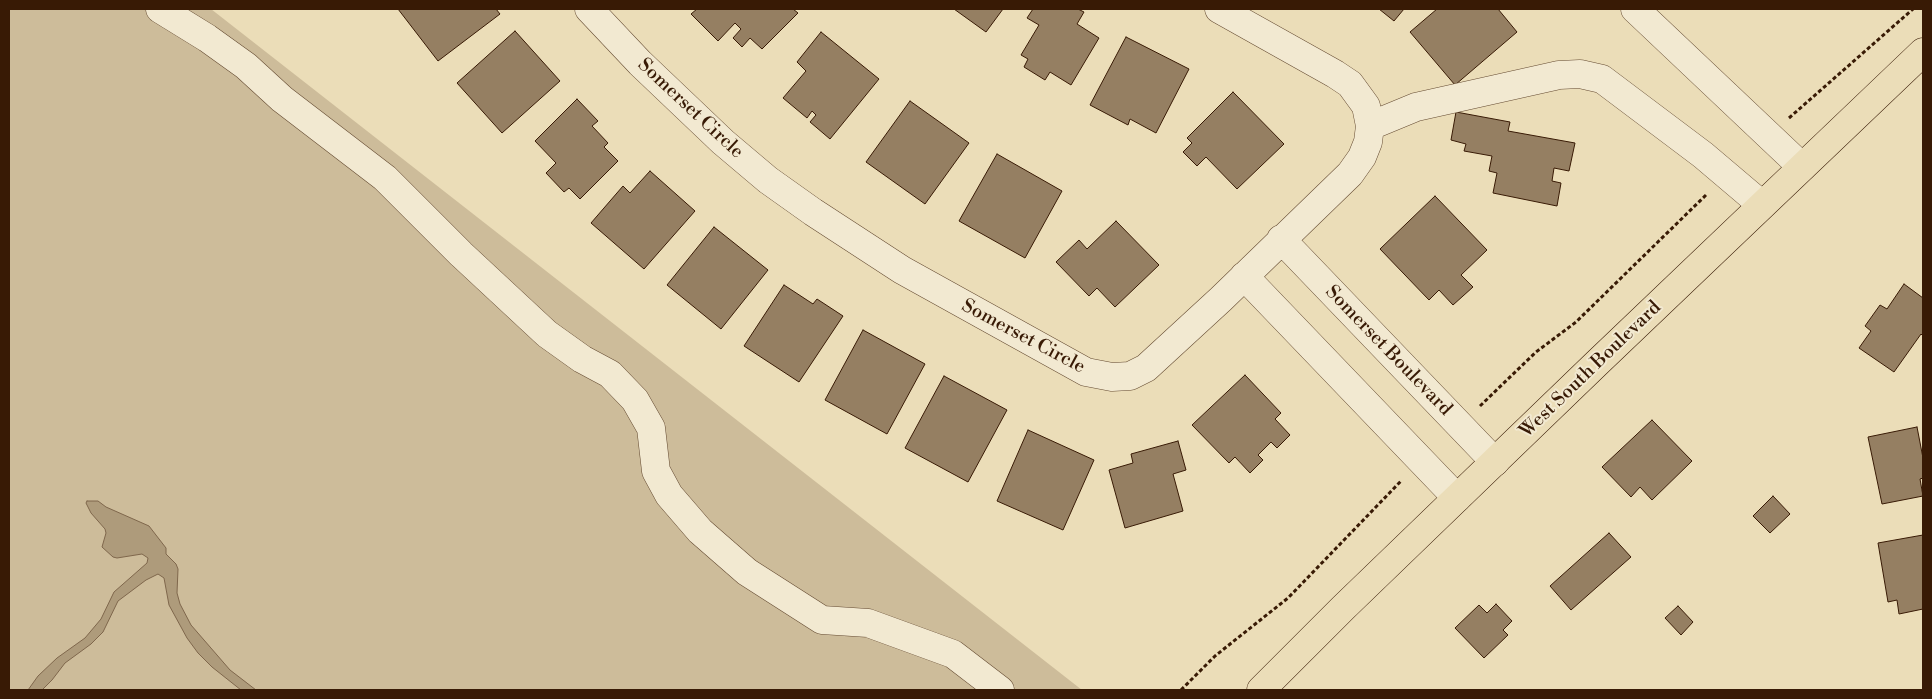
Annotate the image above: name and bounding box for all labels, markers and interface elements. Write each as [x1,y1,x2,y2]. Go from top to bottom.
street label: Somerset Circle [632,54,748,164]
street label: Somerset Boulevard [1320,281,1456,421]
street label: Somerset Circle [957,295,1089,379]
street label: West South Boulevard [1516,297,1666,443]

